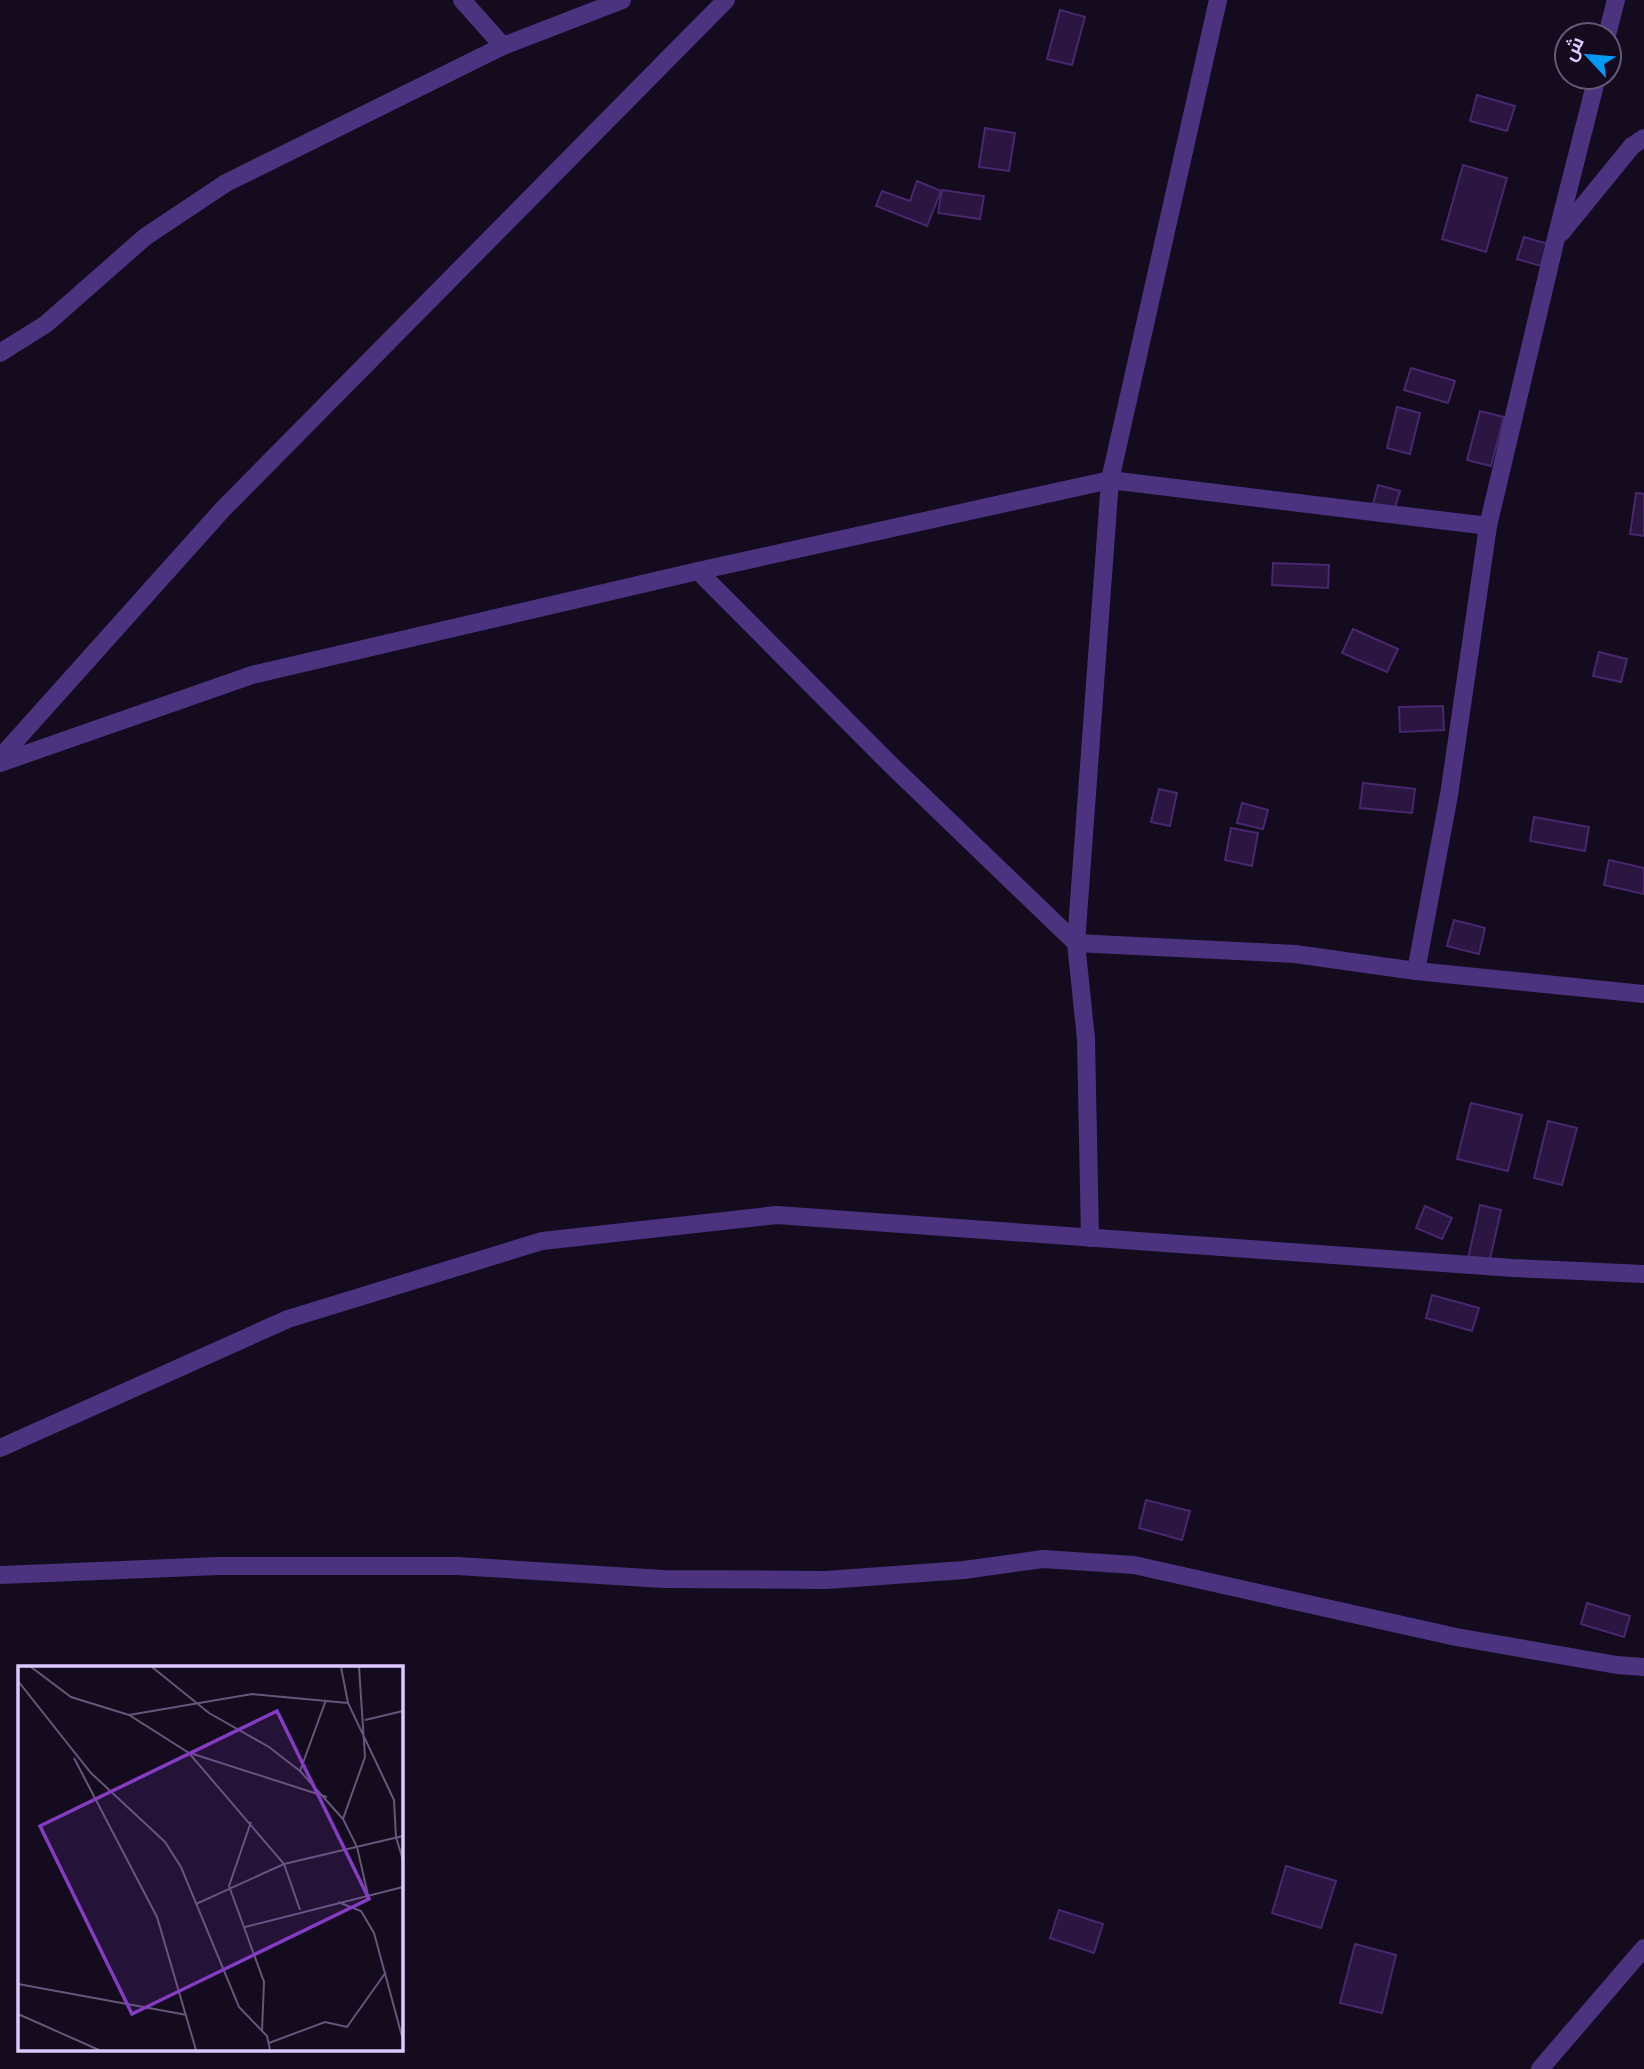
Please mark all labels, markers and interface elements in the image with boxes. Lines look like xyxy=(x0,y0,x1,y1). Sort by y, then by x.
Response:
north arrow xyxy=(1553,21,1623,91)
text: ش xyxy=(1557,33,1589,65)
inset map xyxy=(18,1666,402,2052)

